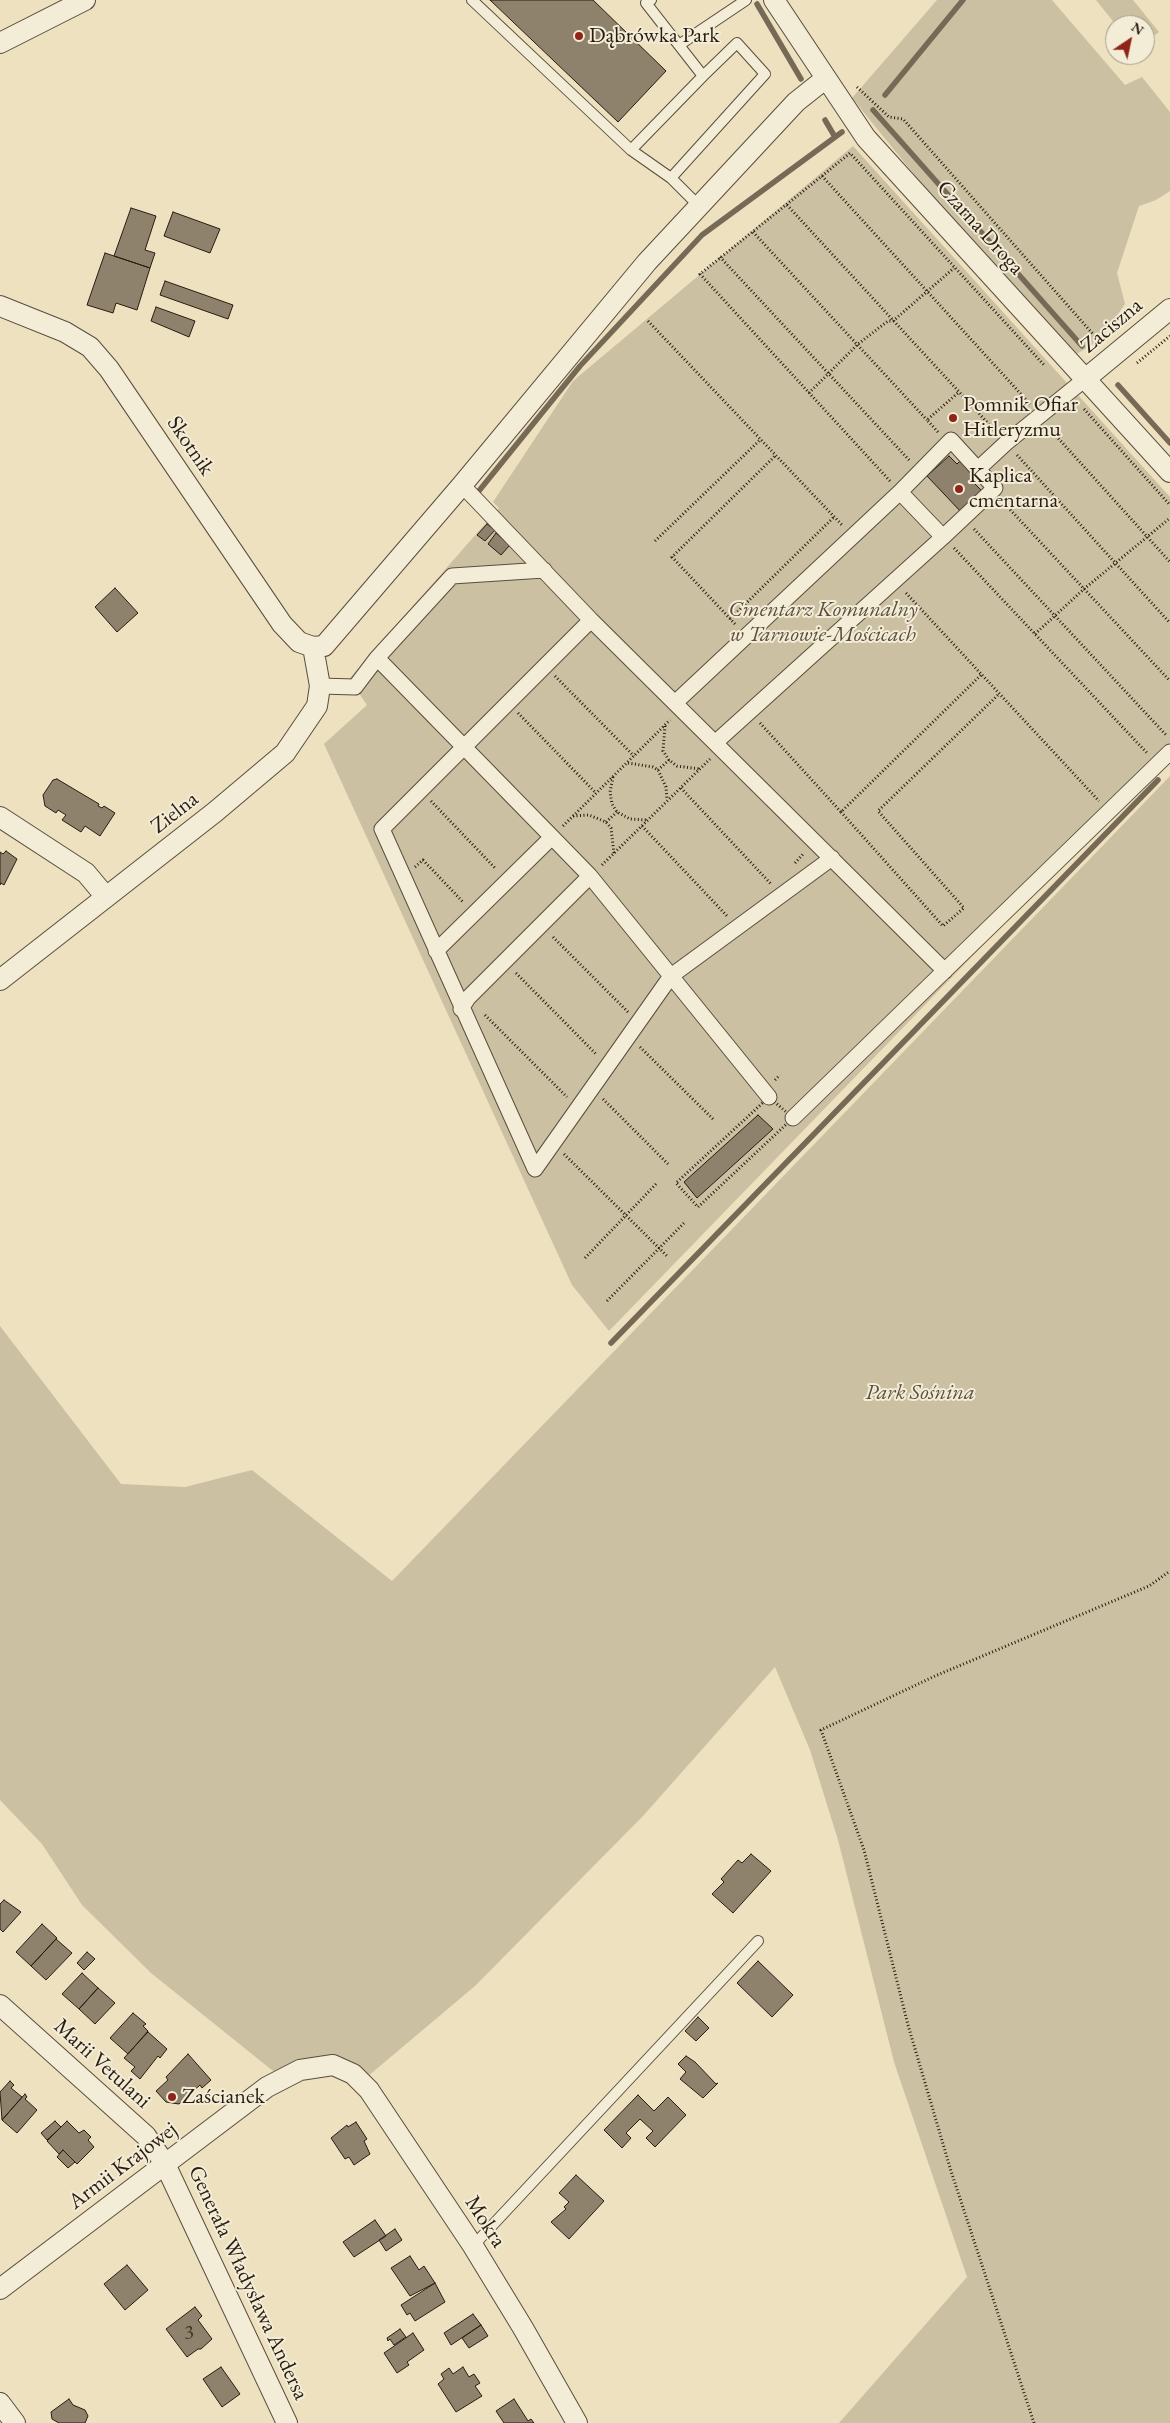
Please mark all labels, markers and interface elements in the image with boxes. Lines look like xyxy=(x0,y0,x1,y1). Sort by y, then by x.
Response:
north arrow xyxy=(1105,15,1155,65)
text: N xyxy=(1128,18,1148,39)
place label: Dąbrówka Park xyxy=(589,23,720,49)
marker: Dąbrówka Park xyxy=(573,30,585,42)
street label: Czarna Droga xyxy=(931,175,1029,281)
street label: Zaciszna xyxy=(1076,293,1148,359)
place label: Pomnik Ofiar Hitleryzmu xyxy=(963,392,1078,444)
street label: Skotnik xyxy=(161,411,219,481)
marker: Pomnik Ofiar Hitleryzmu xyxy=(947,412,959,424)
place label: Kaplica cmentarna xyxy=(969,463,1058,514)
marker: Kaplica cmentarna xyxy=(953,483,965,495)
park label: Cmentarz Komunalny w Tarnowie-Mościcach xyxy=(728,597,918,648)
street label: Zielna xyxy=(146,786,204,840)
park label: Park Sośnina xyxy=(865,1380,975,1406)
street label: Marii Vetulani xyxy=(48,2014,156,2114)
place label: Zaścianek xyxy=(182,2084,265,2110)
marker: Zaścianek xyxy=(166,2091,178,2103)
street label: Armii Krajowej xyxy=(63,2117,183,2215)
street label: Generała Władysława Andersa xyxy=(182,2162,314,2404)
street label: Mokra xyxy=(459,2191,511,2253)
house number: 3 xyxy=(184,2322,194,2346)

